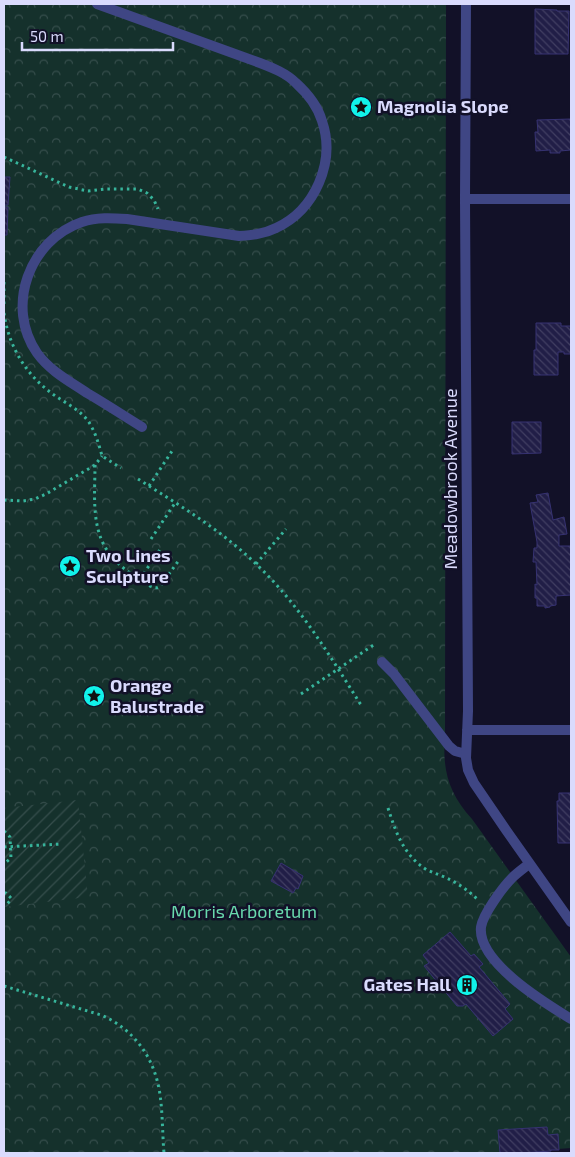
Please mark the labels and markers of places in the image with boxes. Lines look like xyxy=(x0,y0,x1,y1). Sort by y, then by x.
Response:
place icon: Magnolia Slope xyxy=(349,95,373,119)
place label: Magnolia Slope xyxy=(377,95,509,117)
place label: Two Lines Sculpture xyxy=(86,544,171,587)
place icon: Two Lines Sculpture xyxy=(58,554,82,578)
place label: Orange Balustrade xyxy=(110,674,204,717)
place icon: Orange Balustrade xyxy=(82,684,106,708)
place label: Gates Hall xyxy=(364,973,451,995)
building icon: Gates Hall xyxy=(455,973,479,997)

